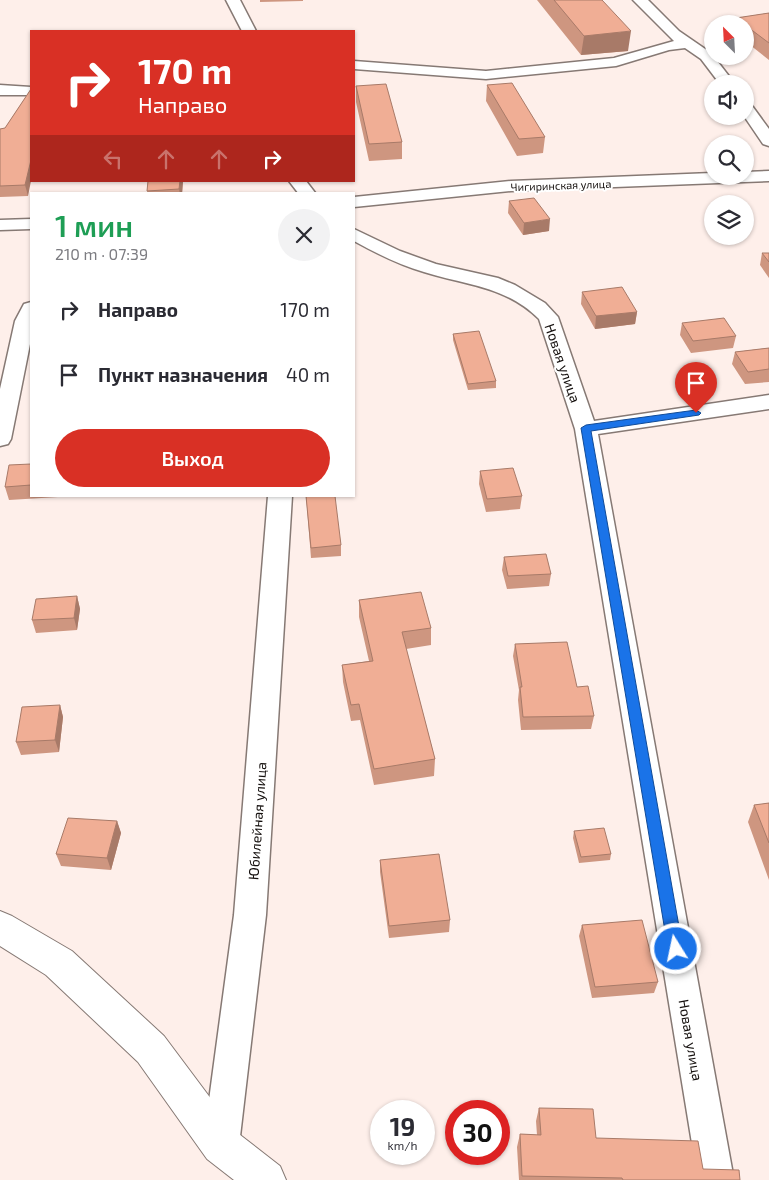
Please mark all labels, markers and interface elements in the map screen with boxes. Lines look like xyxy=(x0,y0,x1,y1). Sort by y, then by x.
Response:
north arrow xyxy=(704,15,754,65)
map controls xyxy=(704,15,754,245)
text: 170 m xyxy=(138,49,232,91)
icon: right xyxy=(55,50,120,115)
button: sound xyxy=(704,75,754,125)
text: Направо xyxy=(138,91,227,117)
button: search xyxy=(704,135,754,185)
icon: left xyxy=(99,145,127,173)
icon: ahead xyxy=(152,145,180,173)
icon: ahead xyxy=(205,145,233,173)
icon: right xyxy=(258,145,286,173)
street label: Чигиринская улица xyxy=(510,177,612,194)
button: layers xyxy=(704,195,754,245)
text: 1 мин xyxy=(55,207,133,243)
button: close xyxy=(278,209,330,261)
text: 210 m · 07:39 xyxy=(55,244,148,263)
icon: right xyxy=(55,296,83,324)
text: Направо xyxy=(98,298,178,321)
text: 170 m xyxy=(280,298,330,321)
street label: Новая улица xyxy=(542,321,584,405)
icon: arrive xyxy=(55,361,83,389)
pin xyxy=(675,362,717,413)
text: Пункт назначения xyxy=(98,363,268,386)
text: 40 m xyxy=(286,363,330,386)
icon: arrive xyxy=(682,369,710,397)
button: Выход xyxy=(55,429,330,487)
street label: Юбилейная улица xyxy=(244,761,270,881)
position arrow xyxy=(649,922,701,974)
street label: Новая улица xyxy=(675,998,707,1082)
speed limit sign: 30 xyxy=(445,1100,510,1165)
text: 19 xyxy=(390,1111,415,1141)
text: km/h xyxy=(388,1138,417,1152)

